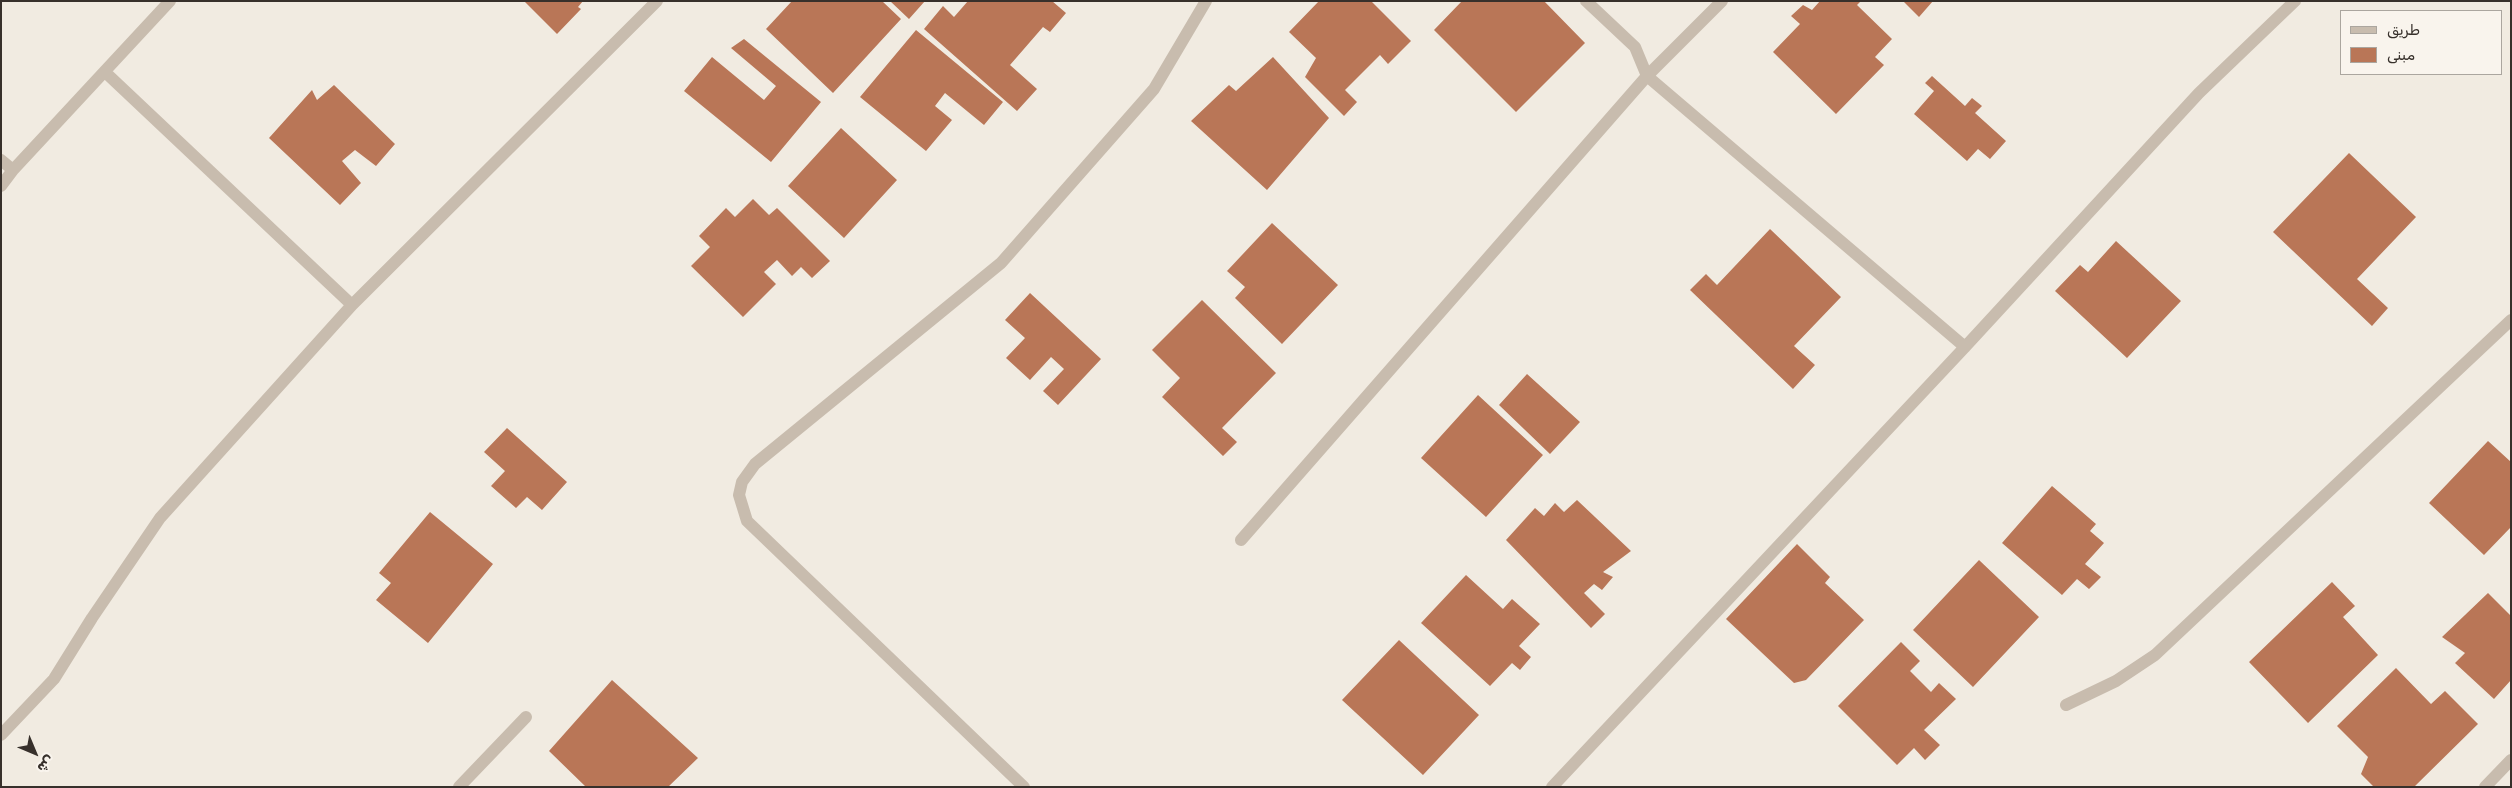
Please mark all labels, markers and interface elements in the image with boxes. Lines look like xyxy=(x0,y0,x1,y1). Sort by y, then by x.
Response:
legend xyxy=(2340,10,2502,75)
text: طريق xyxy=(2387,21,2420,39)
text: مبنى xyxy=(2387,46,2415,64)
north arrow xyxy=(10,728,60,778)
text: ش xyxy=(34,752,58,776)

